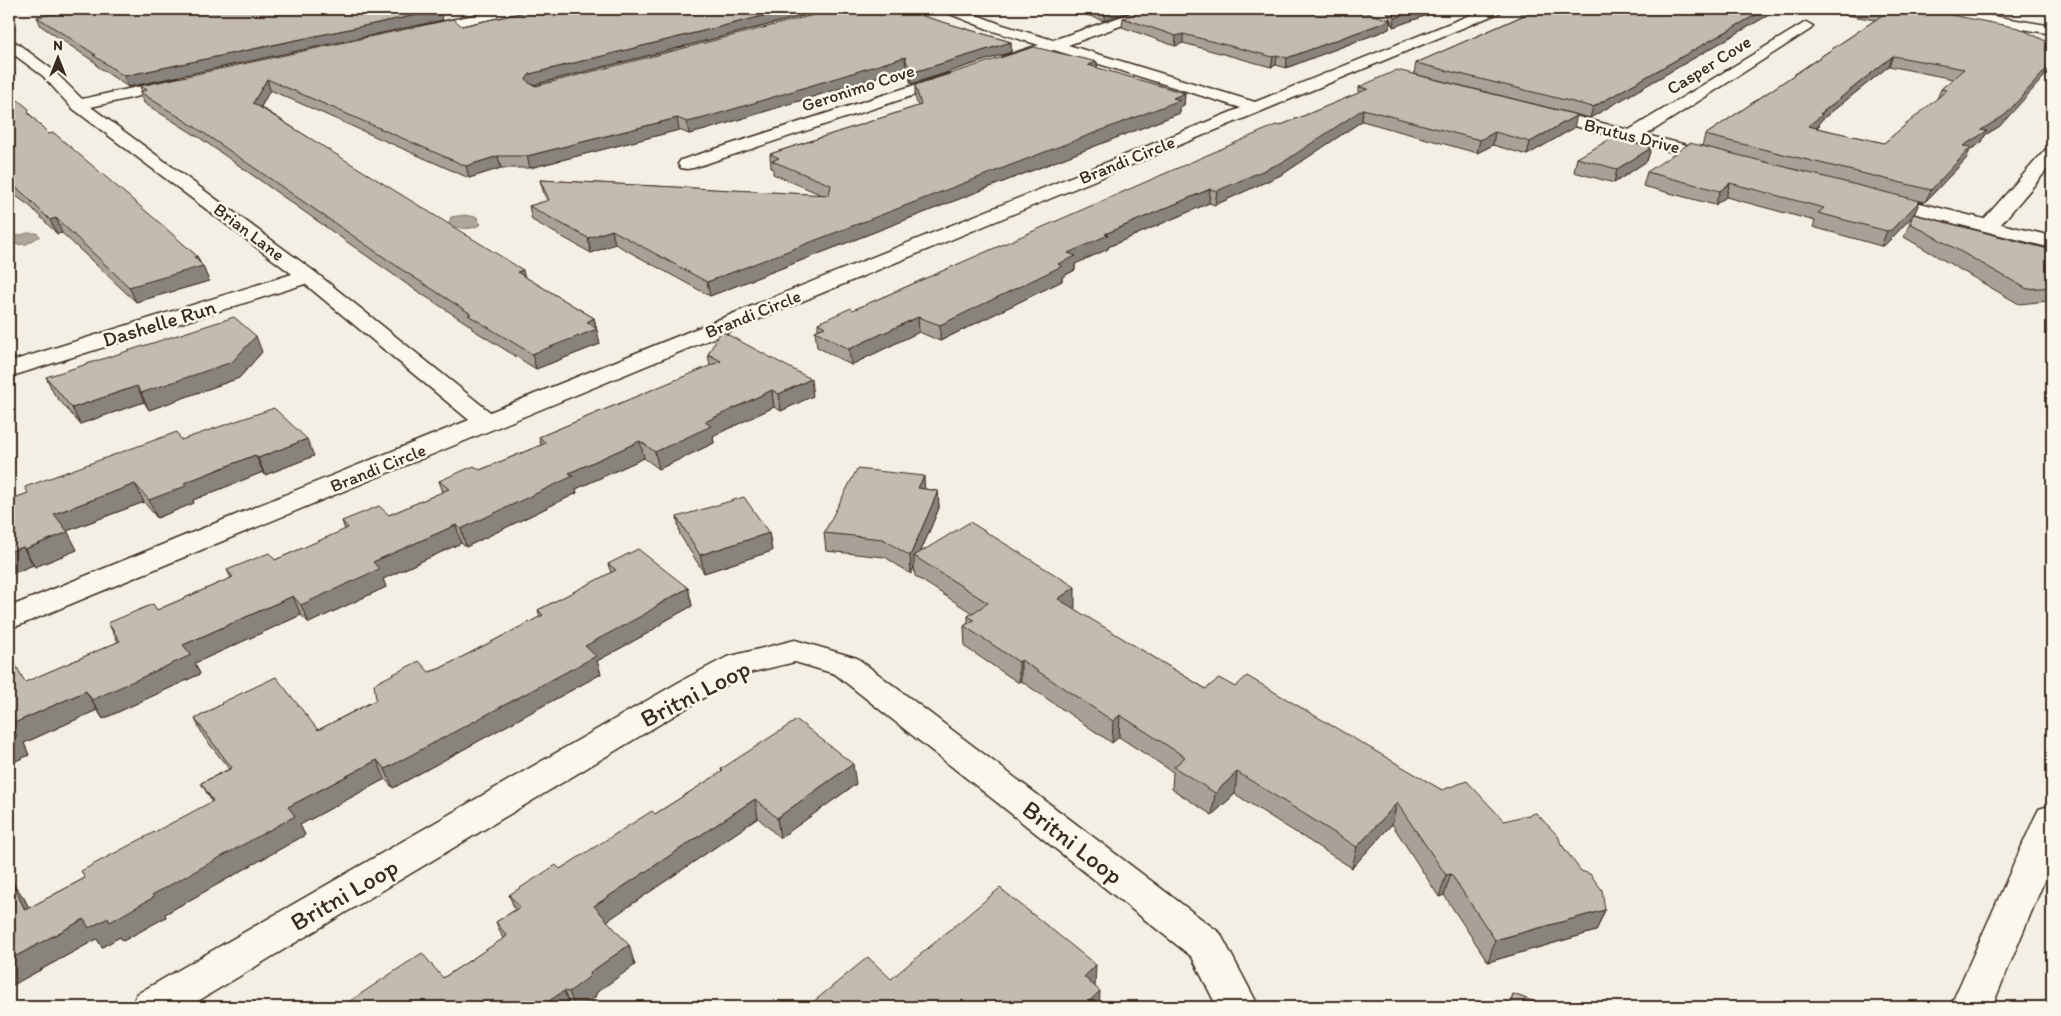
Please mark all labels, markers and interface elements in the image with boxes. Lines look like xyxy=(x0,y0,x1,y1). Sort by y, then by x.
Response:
street label: Casper Cove xyxy=(1663,30,1755,100)
north arrow xyxy=(32,32,82,82)
text: N xyxy=(53,37,63,54)
street label: Geronimo Cove xyxy=(799,59,917,117)
street label: Brutus Drive xyxy=(1582,113,1682,159)
street label: Brandi Circle xyxy=(1076,131,1178,189)
street label: Brian Lane xyxy=(209,198,289,266)
street label: Brandi Circle xyxy=(702,285,804,343)
street label: Dashelle Run xyxy=(99,294,219,352)
street label: Brandi Circle xyxy=(327,439,429,497)
street label: Britni Loop xyxy=(635,653,755,733)
street label: Britni Loop xyxy=(1017,793,1129,891)
street label: Britni Loop xyxy=(285,851,403,937)

